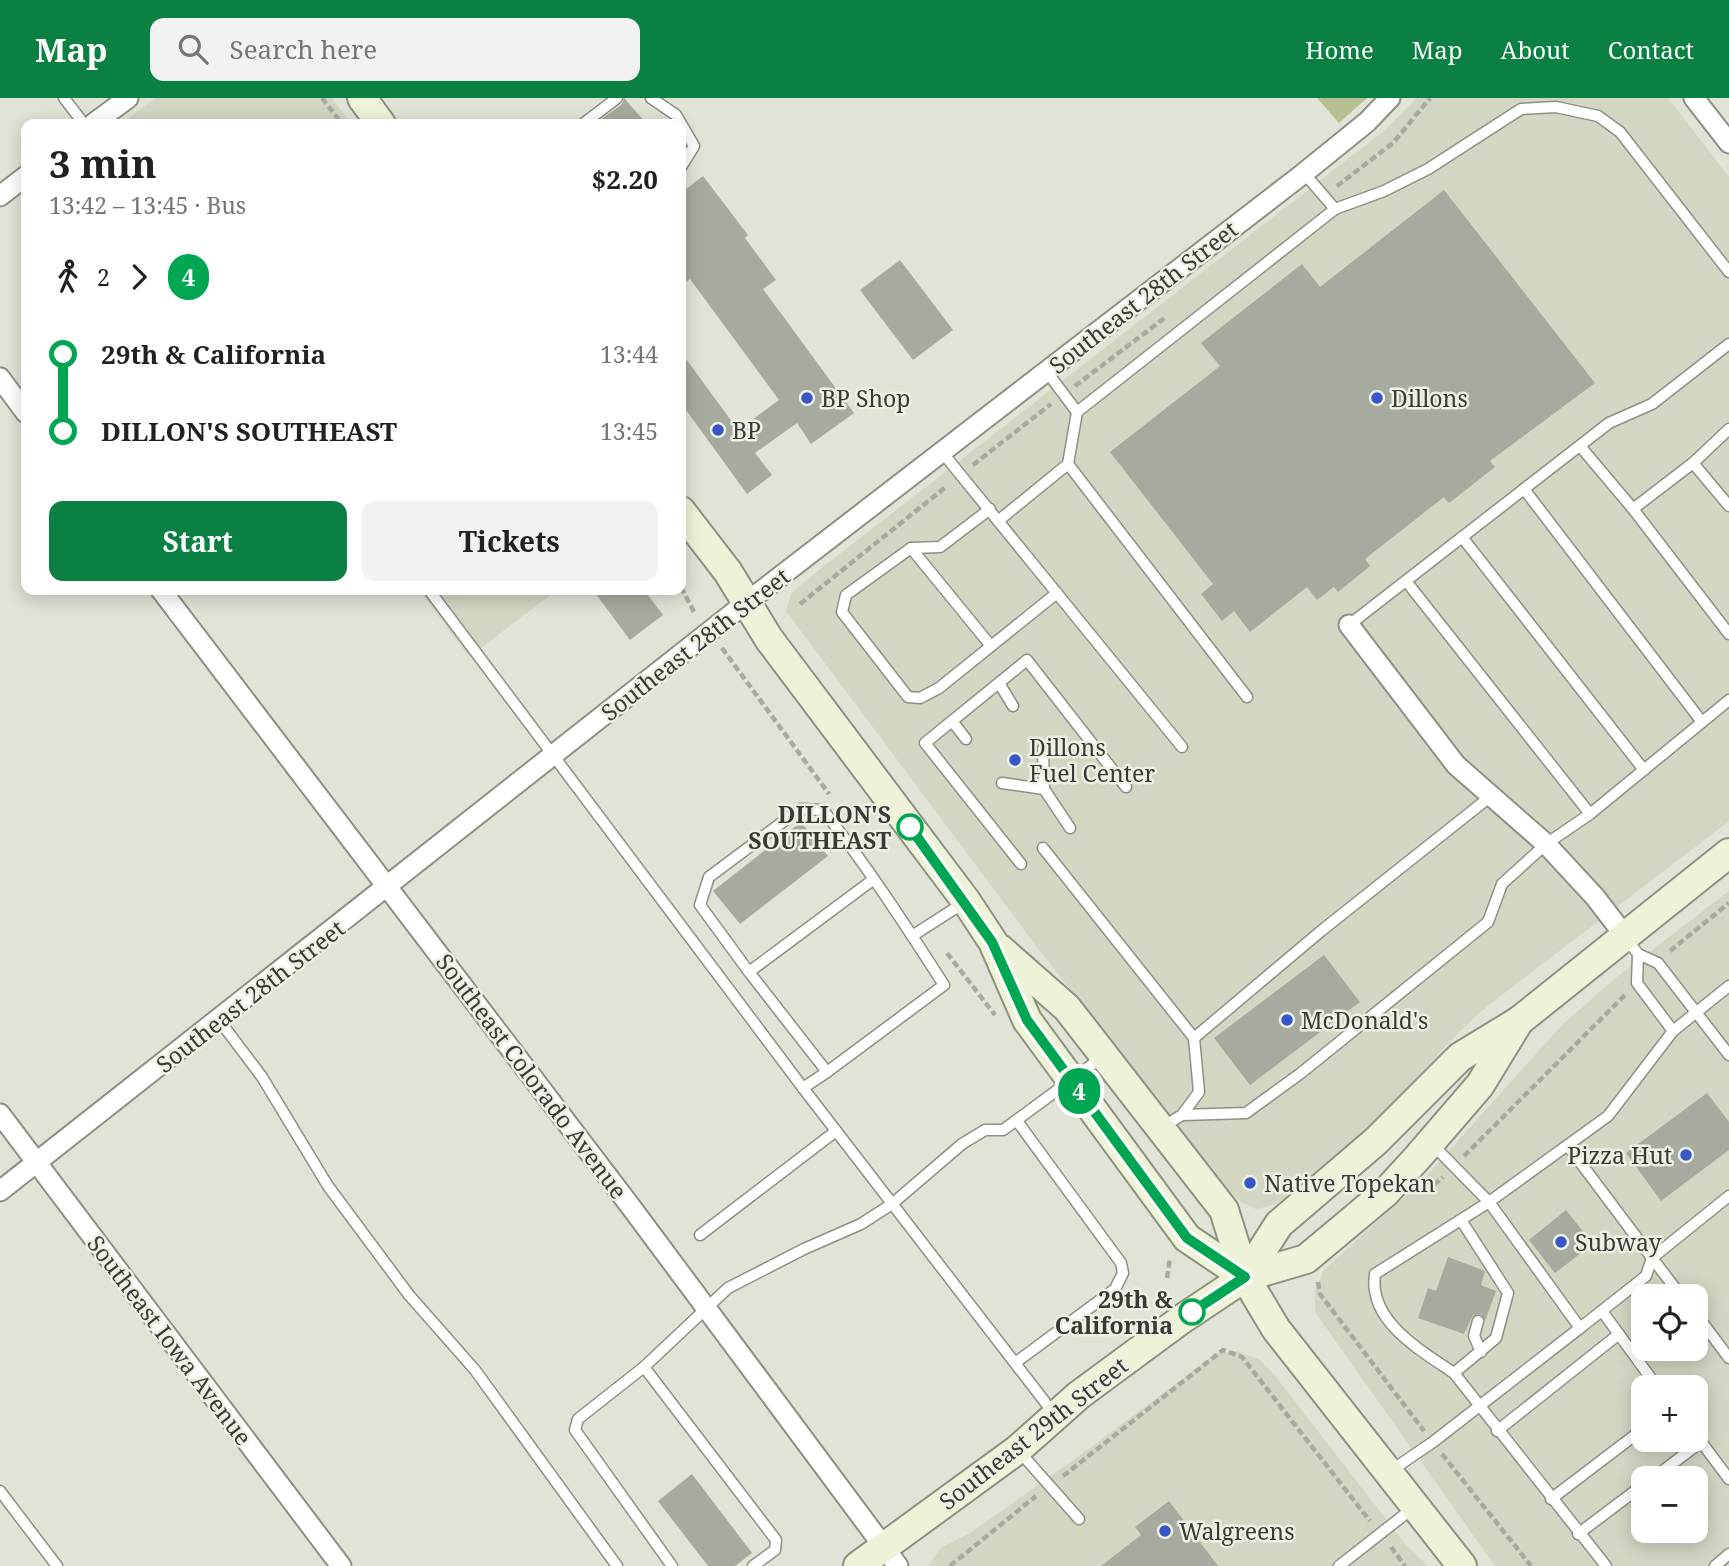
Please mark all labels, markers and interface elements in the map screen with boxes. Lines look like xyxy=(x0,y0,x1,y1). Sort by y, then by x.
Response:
search box xyxy=(150,18,640,81)
text: Map xyxy=(35,27,108,72)
icon: search xyxy=(174,30,212,68)
text: Search here xyxy=(230,31,377,67)
text: Home xyxy=(1305,33,1374,66)
text: Map xyxy=(1412,33,1463,66)
text: About xyxy=(1501,33,1570,66)
text: Contact xyxy=(1608,33,1694,66)
text: 3 min xyxy=(49,137,157,189)
text: $2.20 xyxy=(592,161,658,197)
text: 13:42 – 13:45 · Bus xyxy=(49,189,246,221)
street label: Southeast 28th Street xyxy=(1042,213,1244,381)
icon: walk xyxy=(49,258,87,296)
icon: forward xyxy=(120,258,158,296)
text: 4 xyxy=(182,260,195,293)
text: 2 xyxy=(97,261,110,293)
text: 29th & California xyxy=(101,336,326,372)
text: 13:44 xyxy=(600,338,658,370)
place label: BP Shop xyxy=(821,382,910,414)
place label: Dillons xyxy=(1391,382,1468,414)
marker: BP Shop xyxy=(799,390,815,406)
marker: Dillons xyxy=(1369,390,1385,406)
text: DILLON'S SOUTHEAST xyxy=(101,413,397,449)
place label: BP xyxy=(732,414,761,446)
text: 13:45 xyxy=(600,415,658,447)
marker: BP xyxy=(710,422,726,438)
button: Start xyxy=(49,501,347,581)
button: Tickets xyxy=(361,501,658,581)
street label: Southeast 28th Street xyxy=(594,560,796,728)
place label: Dillons Fuel Center xyxy=(1029,731,1155,789)
marker: Dillons Fuel Center xyxy=(1007,752,1023,768)
place label: DILLON'S SOUTHEAST xyxy=(748,798,891,856)
marker: DILLON'S SOUTHEAST xyxy=(897,814,923,840)
street label: Southeast 28th Street xyxy=(149,912,351,1080)
street label: Southeast Colorado Avenue xyxy=(429,947,635,1205)
place label: McDonald's xyxy=(1301,1004,1428,1036)
marker: McDonald's xyxy=(1279,1012,1295,1028)
line badge: 4 xyxy=(1056,1068,1102,1114)
text: 4 xyxy=(1072,1074,1086,1107)
place label: Pizza Hut xyxy=(1567,1139,1672,1171)
marker: Pizza Hut xyxy=(1678,1147,1694,1163)
place label: Native Topekan xyxy=(1264,1167,1436,1199)
marker: Native Topekan xyxy=(1242,1175,1258,1191)
place label: Subway xyxy=(1575,1226,1662,1258)
street label: Southeast Iowa Avenue xyxy=(80,1228,260,1452)
marker: Subway xyxy=(1553,1234,1569,1250)
place label: 29th & California xyxy=(1055,1283,1174,1341)
map controls xyxy=(1631,1284,1708,1543)
button: locate xyxy=(1631,1284,1708,1361)
marker: 29th & California xyxy=(1179,1299,1205,1325)
street label: Southeast 29th Street xyxy=(932,1349,1134,1517)
button: + xyxy=(1631,1375,1708,1452)
button: − xyxy=(1631,1466,1708,1543)
place label: Walgreens xyxy=(1179,1515,1295,1547)
marker: Walgreens xyxy=(1157,1523,1173,1539)

